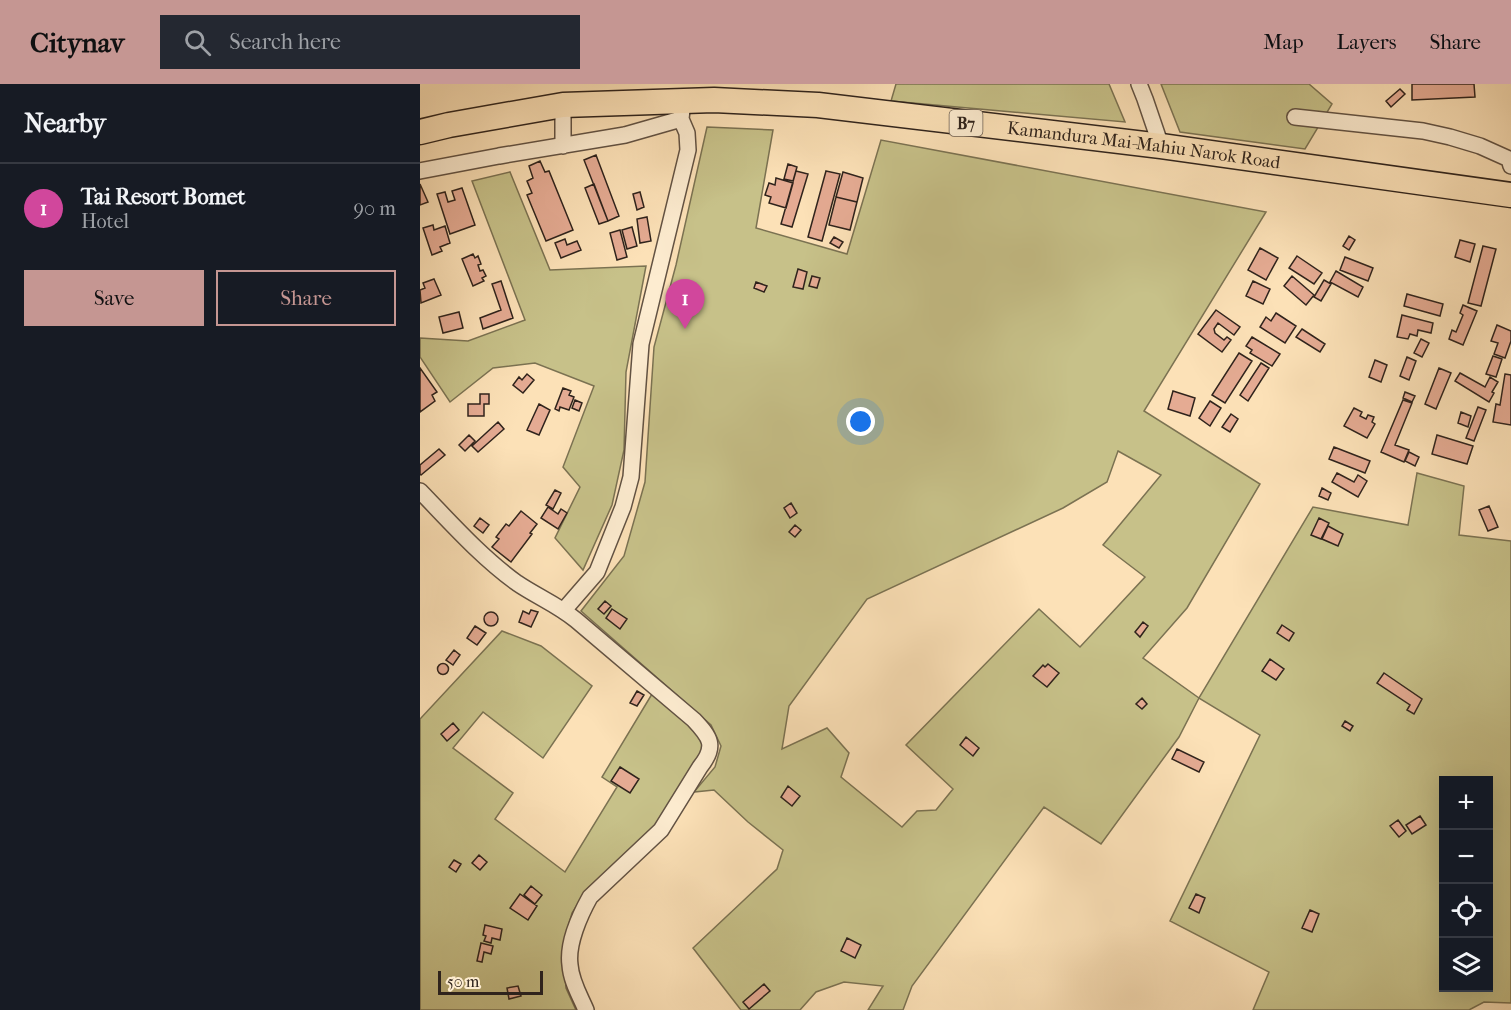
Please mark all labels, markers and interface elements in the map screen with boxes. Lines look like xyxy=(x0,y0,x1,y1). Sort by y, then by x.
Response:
search box xyxy=(160,15,580,69)
text: Citynav xyxy=(30,26,124,59)
icon: search xyxy=(181,26,214,59)
text: Search here xyxy=(229,29,341,55)
text: Map xyxy=(1263,30,1304,54)
text: Layers xyxy=(1337,30,1396,54)
text: Share xyxy=(1429,30,1481,54)
text: Nearby xyxy=(24,108,106,139)
road number: B7 xyxy=(950,110,982,136)
street label: Kamandura Mai-Mahiu Narok Road xyxy=(1006,118,1282,174)
text: Tai Resort Bomet xyxy=(81,184,245,210)
text: 1 xyxy=(40,197,47,220)
text: 90 m xyxy=(354,197,396,220)
text: Hotel xyxy=(81,210,129,233)
button: Save xyxy=(24,270,204,326)
button: Share xyxy=(216,270,396,326)
pin: 1 xyxy=(666,280,704,329)
your location xyxy=(846,407,875,436)
map controls xyxy=(1439,776,1493,992)
button: + xyxy=(1439,776,1493,830)
button: − xyxy=(1439,830,1493,884)
button: locate xyxy=(1439,884,1493,938)
button: layers xyxy=(1439,938,1493,992)
scale bar xyxy=(438,968,543,996)
text: 50 m xyxy=(447,972,479,991)

